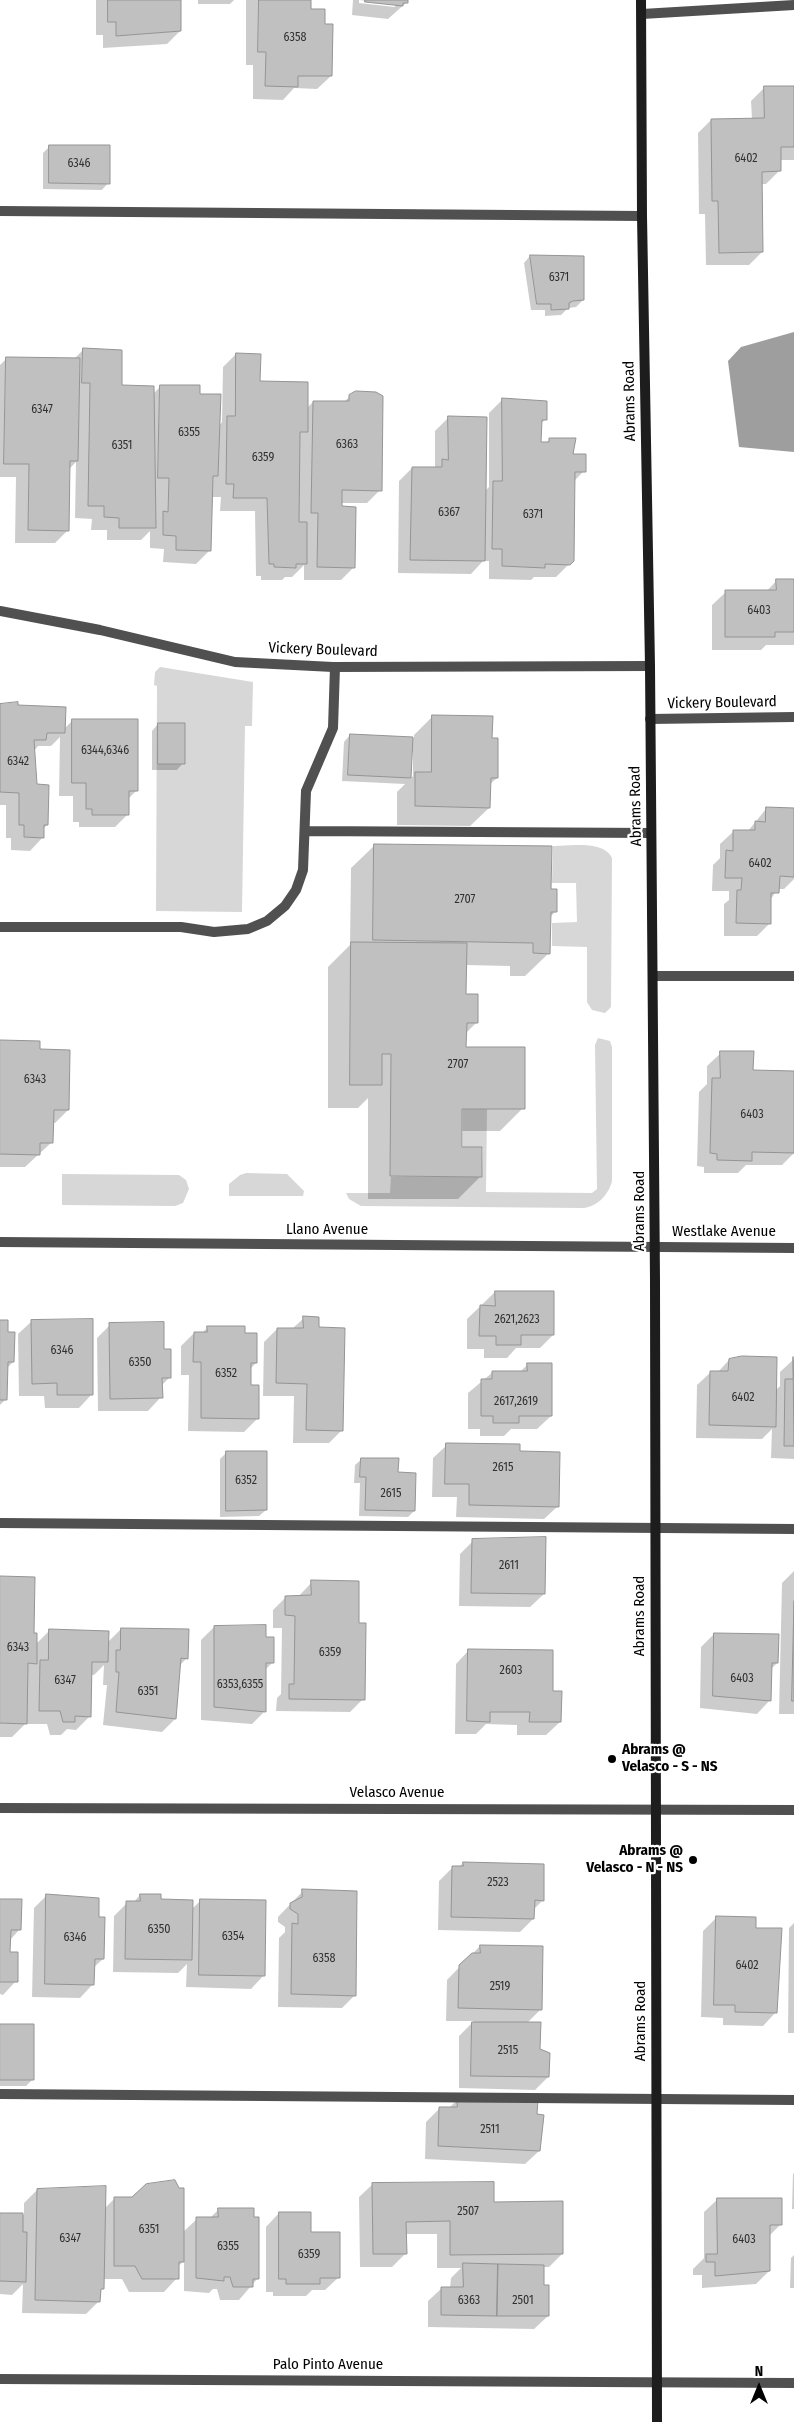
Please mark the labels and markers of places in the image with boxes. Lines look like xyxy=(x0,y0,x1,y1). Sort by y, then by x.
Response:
place label: Abrams @ Velasco - S - NS xyxy=(622,1741,718,1776)
marker: Abrams @ Velasco - S - NS xyxy=(606,1753,618,1765)
place label: Abrams @ Velasco - N - NS xyxy=(586,1842,683,1877)
marker: Abrams @ Velasco - N - NS xyxy=(687,1854,699,1866)

